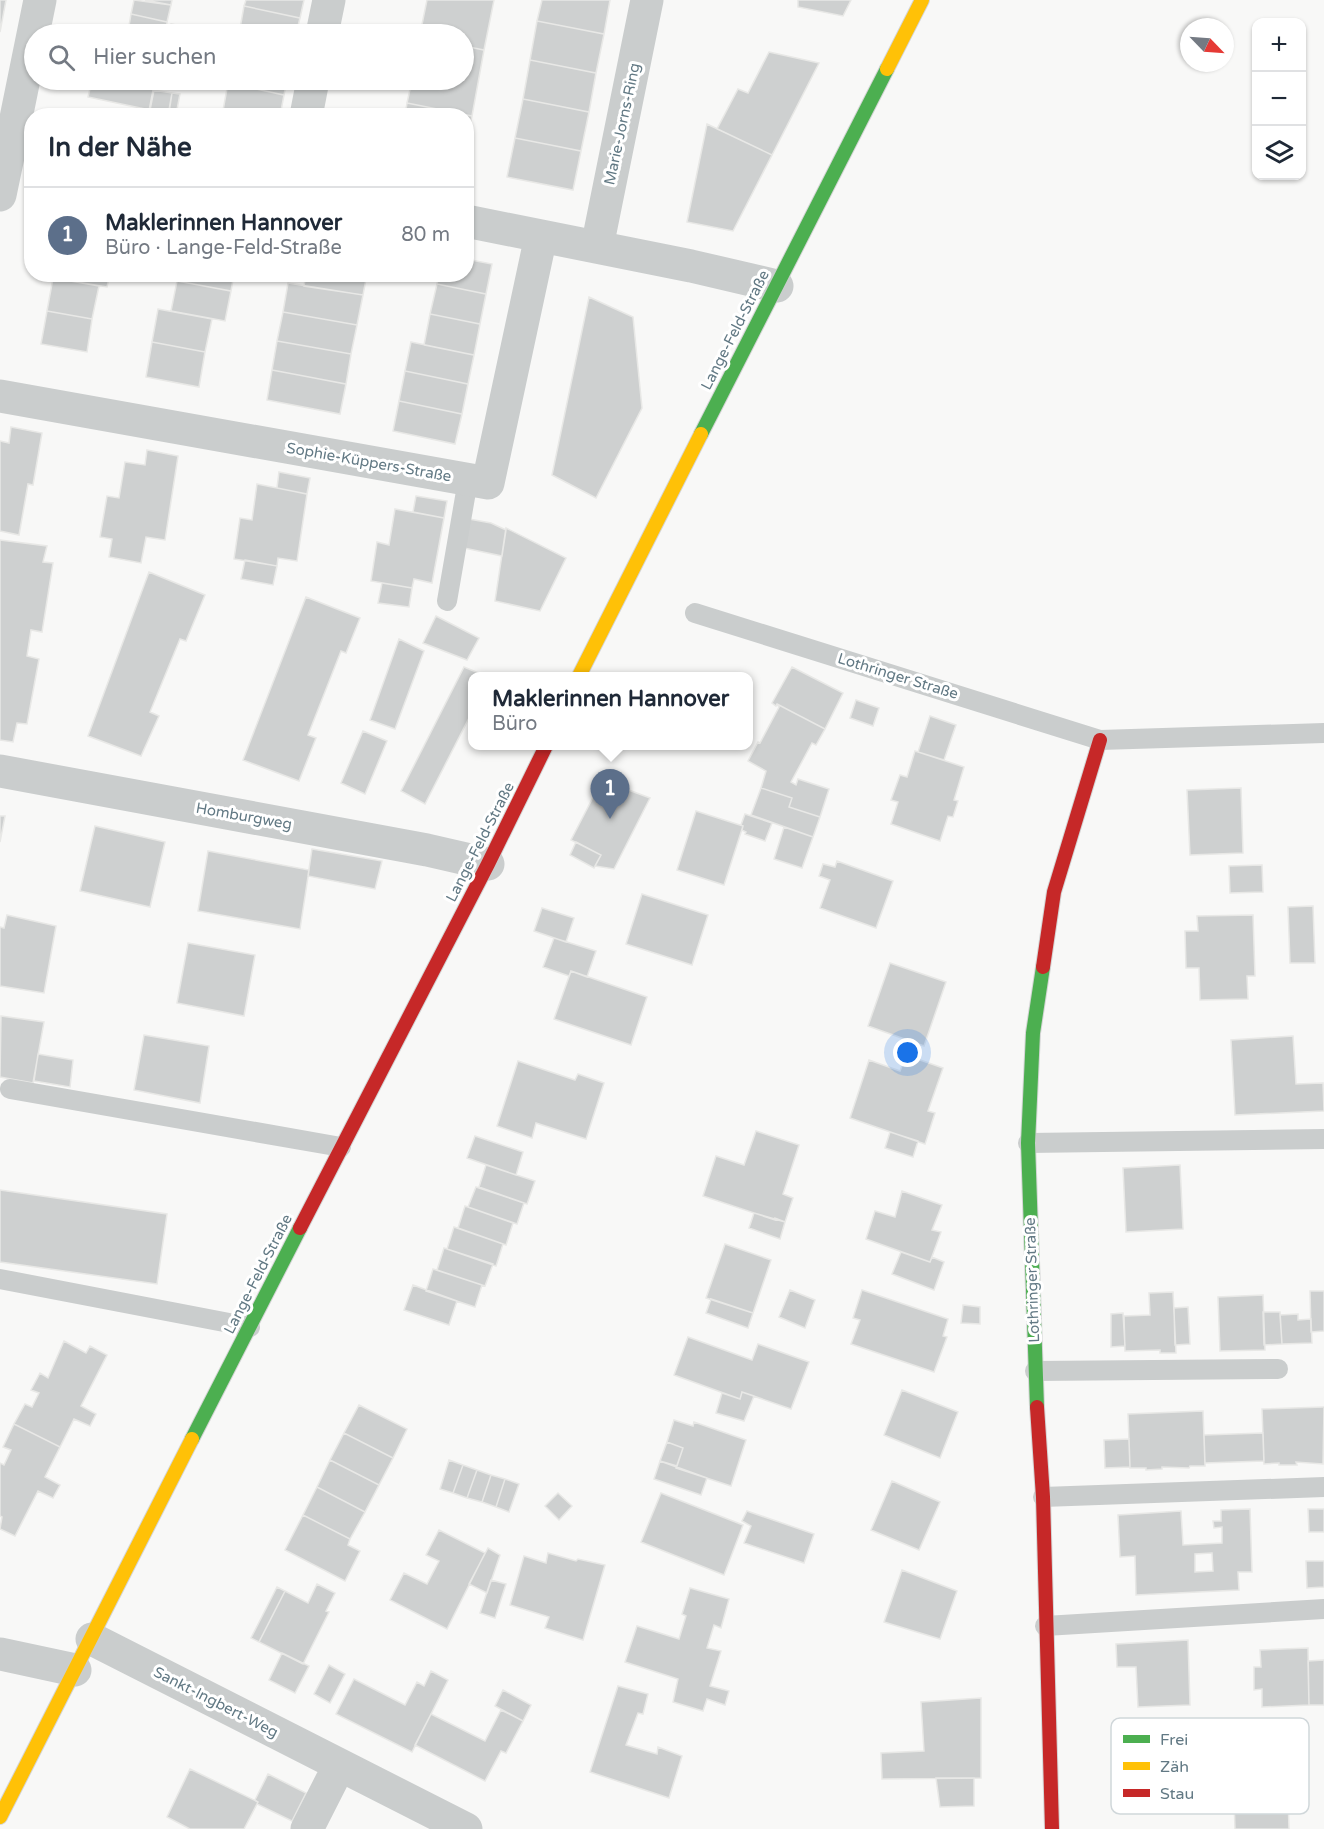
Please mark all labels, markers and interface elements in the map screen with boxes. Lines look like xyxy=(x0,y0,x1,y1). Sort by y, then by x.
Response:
north arrow xyxy=(1180,18,1234,72)
map controls xyxy=(1252,18,1306,180)
button: + xyxy=(1252,18,1306,72)
search box xyxy=(24,24,474,90)
icon: search xyxy=(45,41,78,74)
text: Hier suchen xyxy=(93,44,216,70)
street label: Marie-Jorns-Ring xyxy=(600,61,644,187)
button: − xyxy=(1252,72,1306,126)
button: layers xyxy=(1252,126,1306,180)
text: In der Nähe xyxy=(48,132,192,163)
text: Maklerinnen Hannover xyxy=(105,210,342,236)
text: 1 xyxy=(61,223,74,247)
text: 80 m xyxy=(401,223,450,247)
text: Büro · Lange-Feld-Straße xyxy=(105,236,342,260)
street label: Lange-Feld-Straße xyxy=(697,267,773,393)
street label: Sophie-Küppers-Straße xyxy=(285,439,453,485)
street label: Lothringer Straße xyxy=(835,649,961,703)
popup xyxy=(468,672,753,750)
text: Maklerinnen Hannover xyxy=(492,686,729,712)
text: Büro xyxy=(492,712,537,736)
pin: 1 xyxy=(590,770,630,819)
street label: Lange-Feld-Straße xyxy=(442,779,518,905)
street label: Homburgweg xyxy=(195,799,293,833)
your location xyxy=(893,1038,922,1067)
street label: Lange-Feld-Straße xyxy=(220,1211,296,1337)
street label: Lothringer Straße xyxy=(1021,1217,1043,1343)
street label: Sankt-Ingbert-Weg xyxy=(151,1663,281,1741)
legend xyxy=(1111,1718,1309,1814)
text: Frei xyxy=(1160,1730,1188,1750)
text: Zäh xyxy=(1160,1757,1189,1777)
text: Stau xyxy=(1160,1784,1194,1804)

